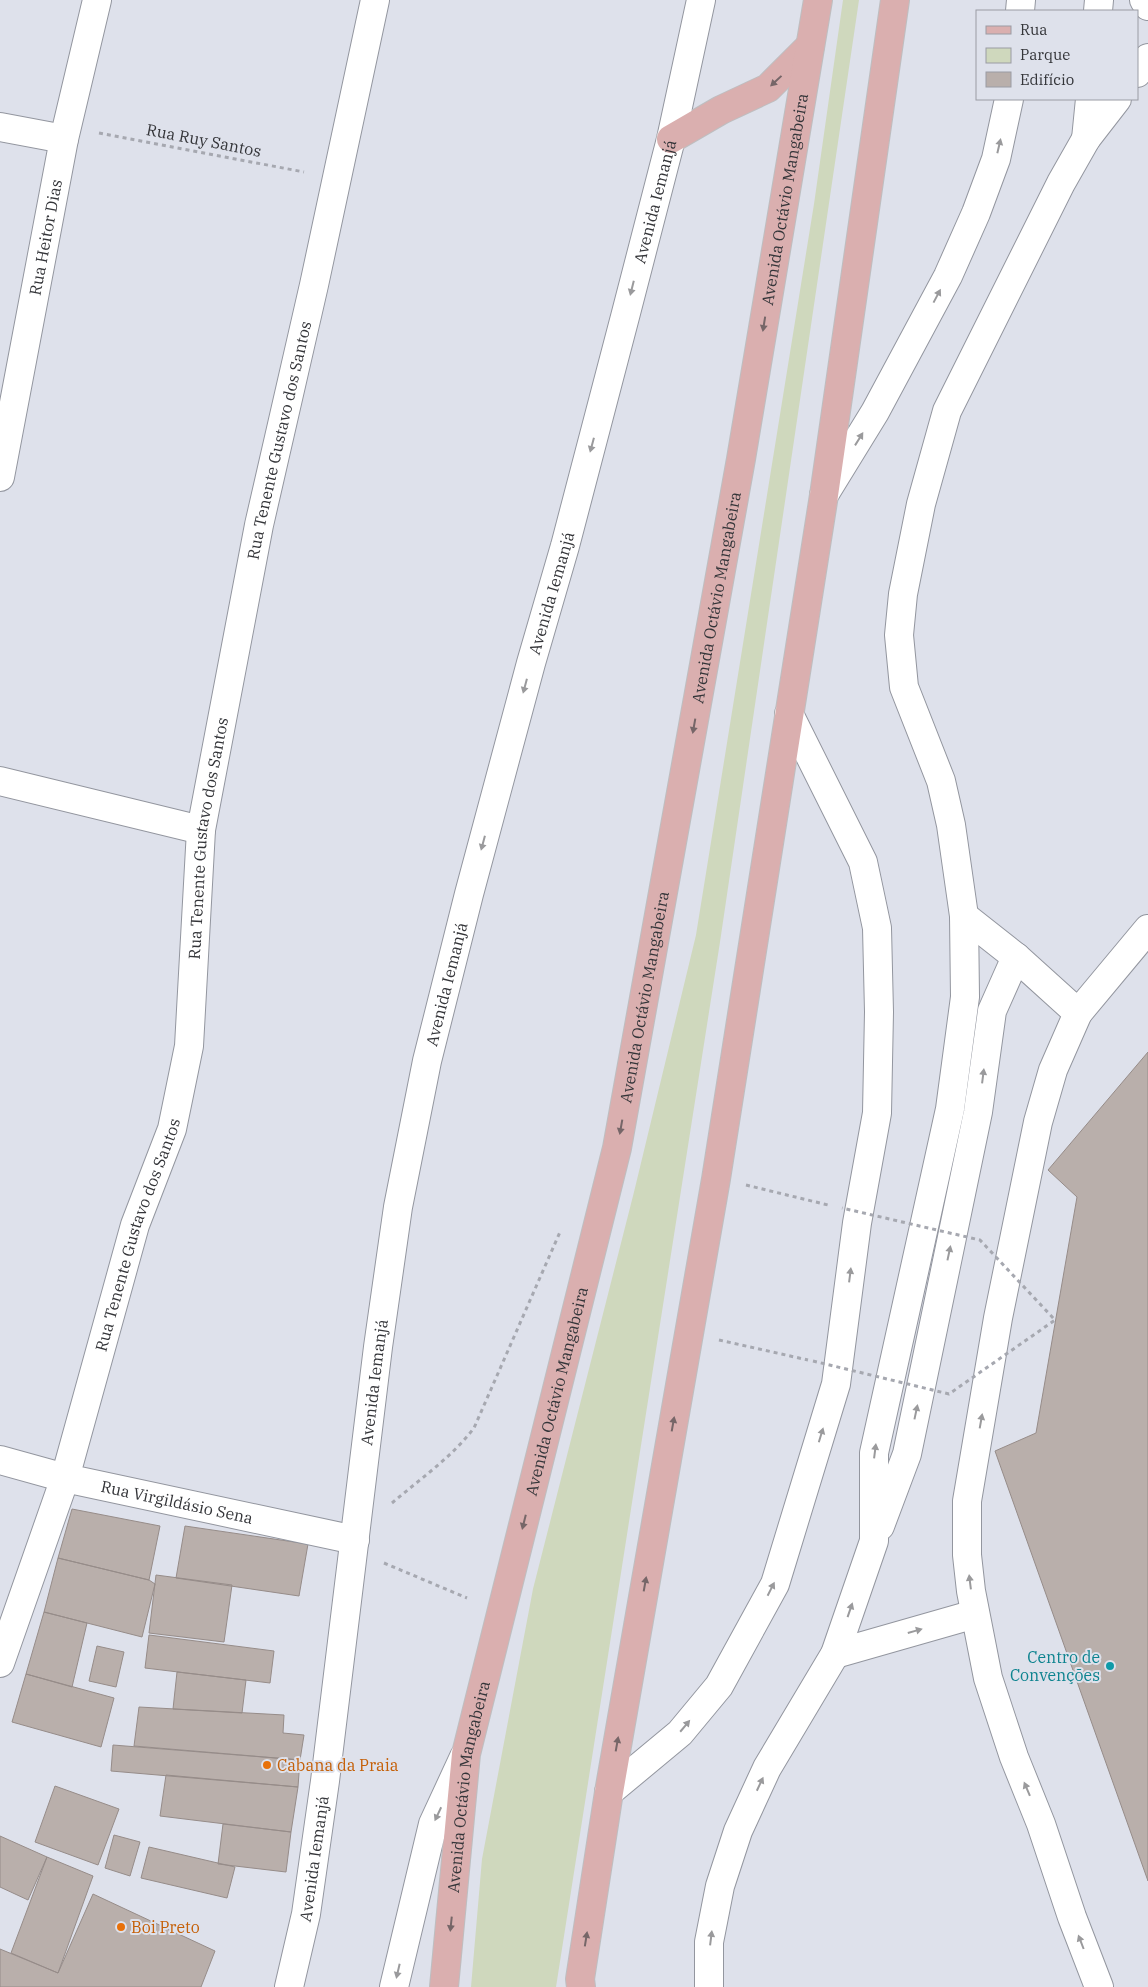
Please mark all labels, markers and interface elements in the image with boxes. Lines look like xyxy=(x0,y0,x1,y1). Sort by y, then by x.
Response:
legend xyxy=(976,10,1138,100)
text: Rua xyxy=(1020,20,1047,39)
text: Parque xyxy=(1020,45,1070,64)
text: Edifício xyxy=(1020,70,1074,89)
one-way arrow xyxy=(771,75,783,87)
street label: Avenida Octávio Mangabeira xyxy=(757,92,812,307)
street label: Rua Ruy Santos xyxy=(145,119,263,161)
street label: Avenida Iemanjá xyxy=(629,137,680,266)
one-way arrow xyxy=(995,138,1003,154)
street label: Rua Heitor Dias xyxy=(25,178,66,297)
one-way arrow xyxy=(628,281,636,296)
one-way arrow xyxy=(933,289,941,303)
one-way arrow xyxy=(759,317,767,333)
street label: Rua Tenente Gustavo dos Santos xyxy=(243,319,315,561)
one-way arrow xyxy=(854,432,863,445)
one-way arrow xyxy=(587,438,595,453)
street label: Avenida Octávio Mangabeira xyxy=(687,490,745,705)
street label: Avenida Iemanjá xyxy=(524,529,578,657)
one-way arrow xyxy=(521,679,529,694)
street label: Rua Tenente Gustavo dos Santos xyxy=(184,716,232,960)
one-way arrow xyxy=(690,718,698,734)
one-way arrow xyxy=(479,836,487,851)
street label: Avenida Octávio Mangabeira xyxy=(615,889,673,1104)
street label: Avenida Iemanjá xyxy=(421,920,472,1048)
one-way arrow xyxy=(979,1068,987,1084)
street label: Rua Tenente Gustavo dos Santos xyxy=(91,1117,184,1354)
one-way arrow xyxy=(617,1119,625,1135)
one-way arrow xyxy=(945,1245,953,1261)
one-way arrow xyxy=(846,1267,854,1283)
street label: Avenida Octávio Mangabeira xyxy=(521,1284,592,1498)
street label: Avenida Iemanjá xyxy=(356,1318,392,1447)
one-way arrow xyxy=(912,1405,920,1420)
one-way arrow xyxy=(977,1412,985,1428)
one-way arrow xyxy=(670,1415,678,1431)
one-way arrow xyxy=(817,1427,825,1442)
one-way arrow xyxy=(871,1443,879,1459)
street label: Rua Virgildásio Sena xyxy=(99,1476,255,1528)
one-way arrow xyxy=(520,1515,528,1530)
one-way arrow xyxy=(966,1574,974,1590)
one-way arrow xyxy=(642,1575,650,1591)
one-way arrow xyxy=(767,1582,775,1597)
one-way arrow xyxy=(847,1602,854,1617)
one-way arrow xyxy=(908,1626,923,1634)
place label: Centro de Convenções xyxy=(1010,1647,1100,1685)
marker: Centro de Convenções xyxy=(1104,1660,1116,1672)
street label: Avenida Octávio Mangabeira xyxy=(443,1678,494,1894)
one-way arrow xyxy=(680,1720,691,1733)
one-way arrow xyxy=(614,1735,622,1751)
place label: Cabana da Praia xyxy=(277,1755,399,1775)
marker: Cabana da Praia xyxy=(261,1759,273,1771)
one-way arrow xyxy=(756,1777,764,1791)
one-way arrow xyxy=(1022,1782,1030,1796)
street label: Avenida Iemanjá xyxy=(295,1794,333,1924)
one-way arrow xyxy=(434,1807,442,1821)
place label: Boi Preto xyxy=(131,1917,200,1937)
one-way arrow xyxy=(446,1917,454,1933)
marker: Boi Preto xyxy=(115,1921,127,1933)
one-way arrow xyxy=(583,1930,591,1946)
one-way arrow xyxy=(707,1930,715,1946)
one-way arrow xyxy=(1077,1934,1084,1949)
one-way arrow xyxy=(394,1964,402,1979)

